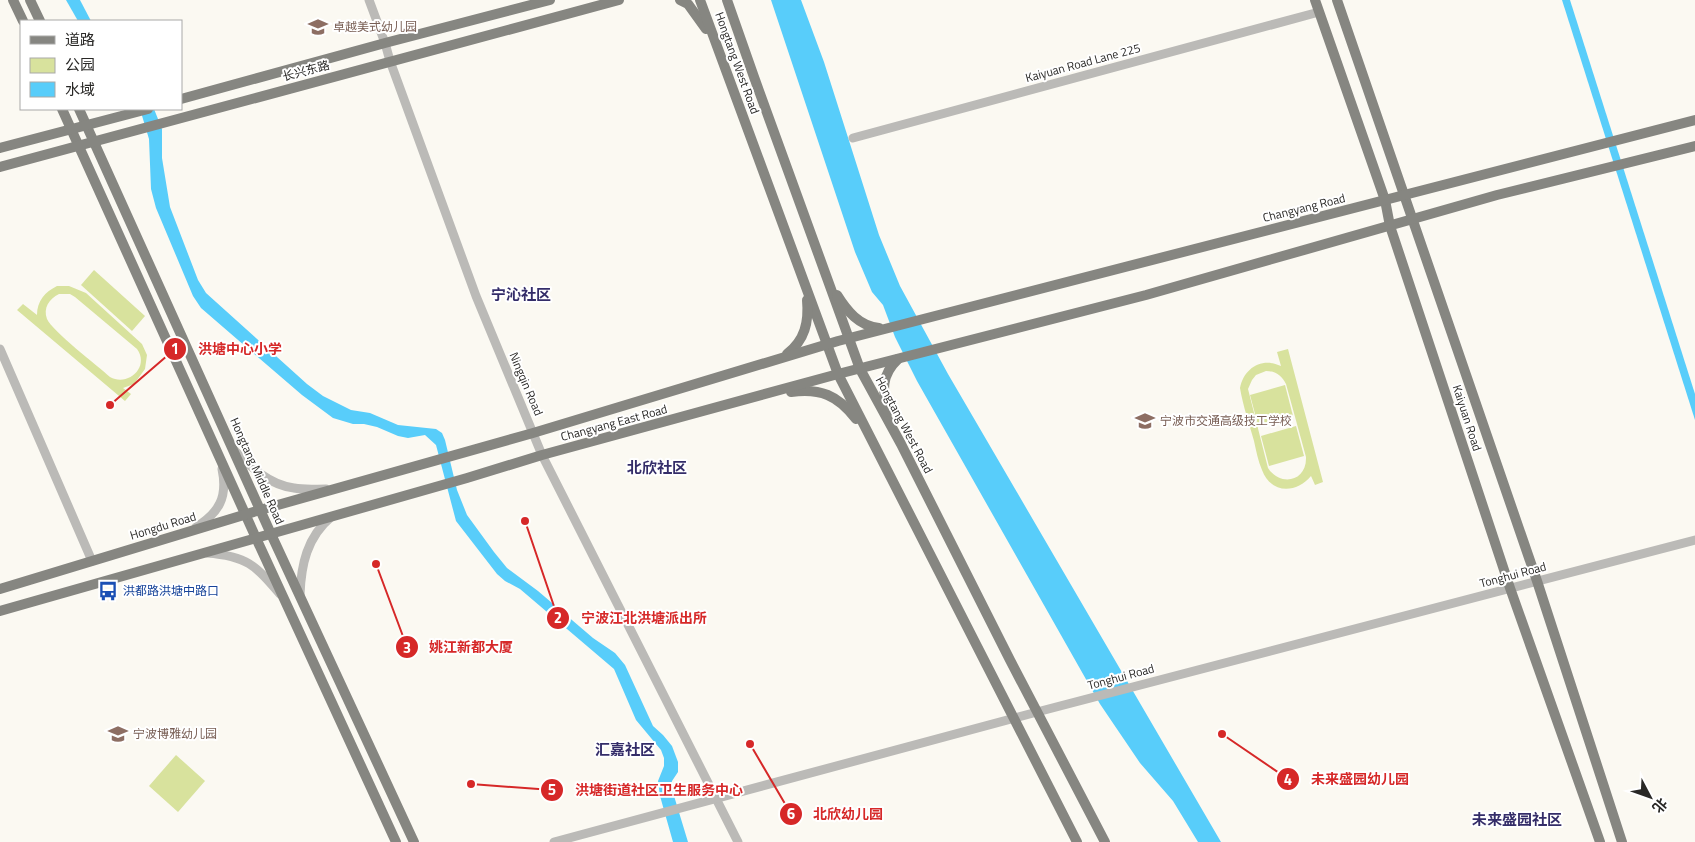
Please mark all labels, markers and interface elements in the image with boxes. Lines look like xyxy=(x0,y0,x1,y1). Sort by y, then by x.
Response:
street label: Hongtang West Road xyxy=(710,9,765,117)
school or university icon: 卓越美式幼儿园 xyxy=(307,16,329,38)
place label: 卓越美式幼儿园 xyxy=(333,17,417,36)
legend xyxy=(20,20,182,110)
text: 道路 xyxy=(65,28,95,51)
street label: Kaiyuan Road Lane 225 xyxy=(1023,38,1143,87)
text: 公园 xyxy=(65,53,95,76)
street label: 长兴东路 xyxy=(280,55,332,86)
text: 水域 xyxy=(65,78,95,101)
street label: Changyang Road xyxy=(1261,188,1347,227)
district label: 宁沁社区 xyxy=(491,283,551,306)
callout: 洪塘中心小学 xyxy=(163,334,292,363)
text: 1 xyxy=(171,337,179,360)
text: 洪塘中心小学 xyxy=(198,338,282,359)
street label: Ningqin Road xyxy=(505,349,548,419)
street label: Hongtang West Road xyxy=(871,373,938,477)
street label: Kaiyuan Road xyxy=(1448,382,1487,453)
street label: Changyang East Road xyxy=(558,399,669,446)
school or university icon: 宁波市交通高级技工学校 xyxy=(1134,410,1156,432)
place label: 宁波市交通高级技工学校 xyxy=(1160,411,1292,430)
street label: Hongtang Middle Road xyxy=(225,414,290,527)
district label: 北欣社区 xyxy=(627,456,687,479)
street label: Hongdu Road xyxy=(127,506,198,545)
street label: Tonghui Road xyxy=(1477,557,1548,593)
bus stop icon: 洪都路洪塘中路口 xyxy=(97,580,119,602)
place label: 洪都路洪塘中路口 xyxy=(123,581,219,600)
callout: 宁波江北洪塘派出所 xyxy=(546,603,717,632)
text: 2 xyxy=(554,606,562,629)
text: 宁波江北洪塘派出所 xyxy=(581,607,707,628)
callout: 姚江新都大厦 xyxy=(394,633,523,662)
text: 3 xyxy=(403,636,411,659)
text: 姚江新都大厦 xyxy=(429,636,513,657)
street label: Tonghui Road xyxy=(1085,659,1156,695)
school or university icon: 宁波博雅幼儿园 xyxy=(107,723,129,745)
place label: 宁波博雅幼儿园 xyxy=(133,724,217,743)
district label: 汇嘉社区 xyxy=(595,738,655,761)
callout: 未来盛园幼儿园 xyxy=(1276,765,1419,794)
text: 4 xyxy=(1284,768,1292,791)
text: 未来盛园幼儿园 xyxy=(1311,768,1409,789)
north arrow xyxy=(1625,772,1675,822)
callout: 洪塘街道社区卫生服务中心 xyxy=(540,776,753,805)
text: 5 xyxy=(548,778,556,801)
text: 洪塘街道社区卫生服务中心 xyxy=(575,779,743,800)
text: 北 xyxy=(1648,794,1673,818)
callout: 北欣幼儿园 xyxy=(778,799,893,828)
text: 6 xyxy=(787,802,795,825)
text: 北欣幼儿园 xyxy=(813,803,883,824)
district label: 未来盛园社区 xyxy=(1472,808,1562,831)

